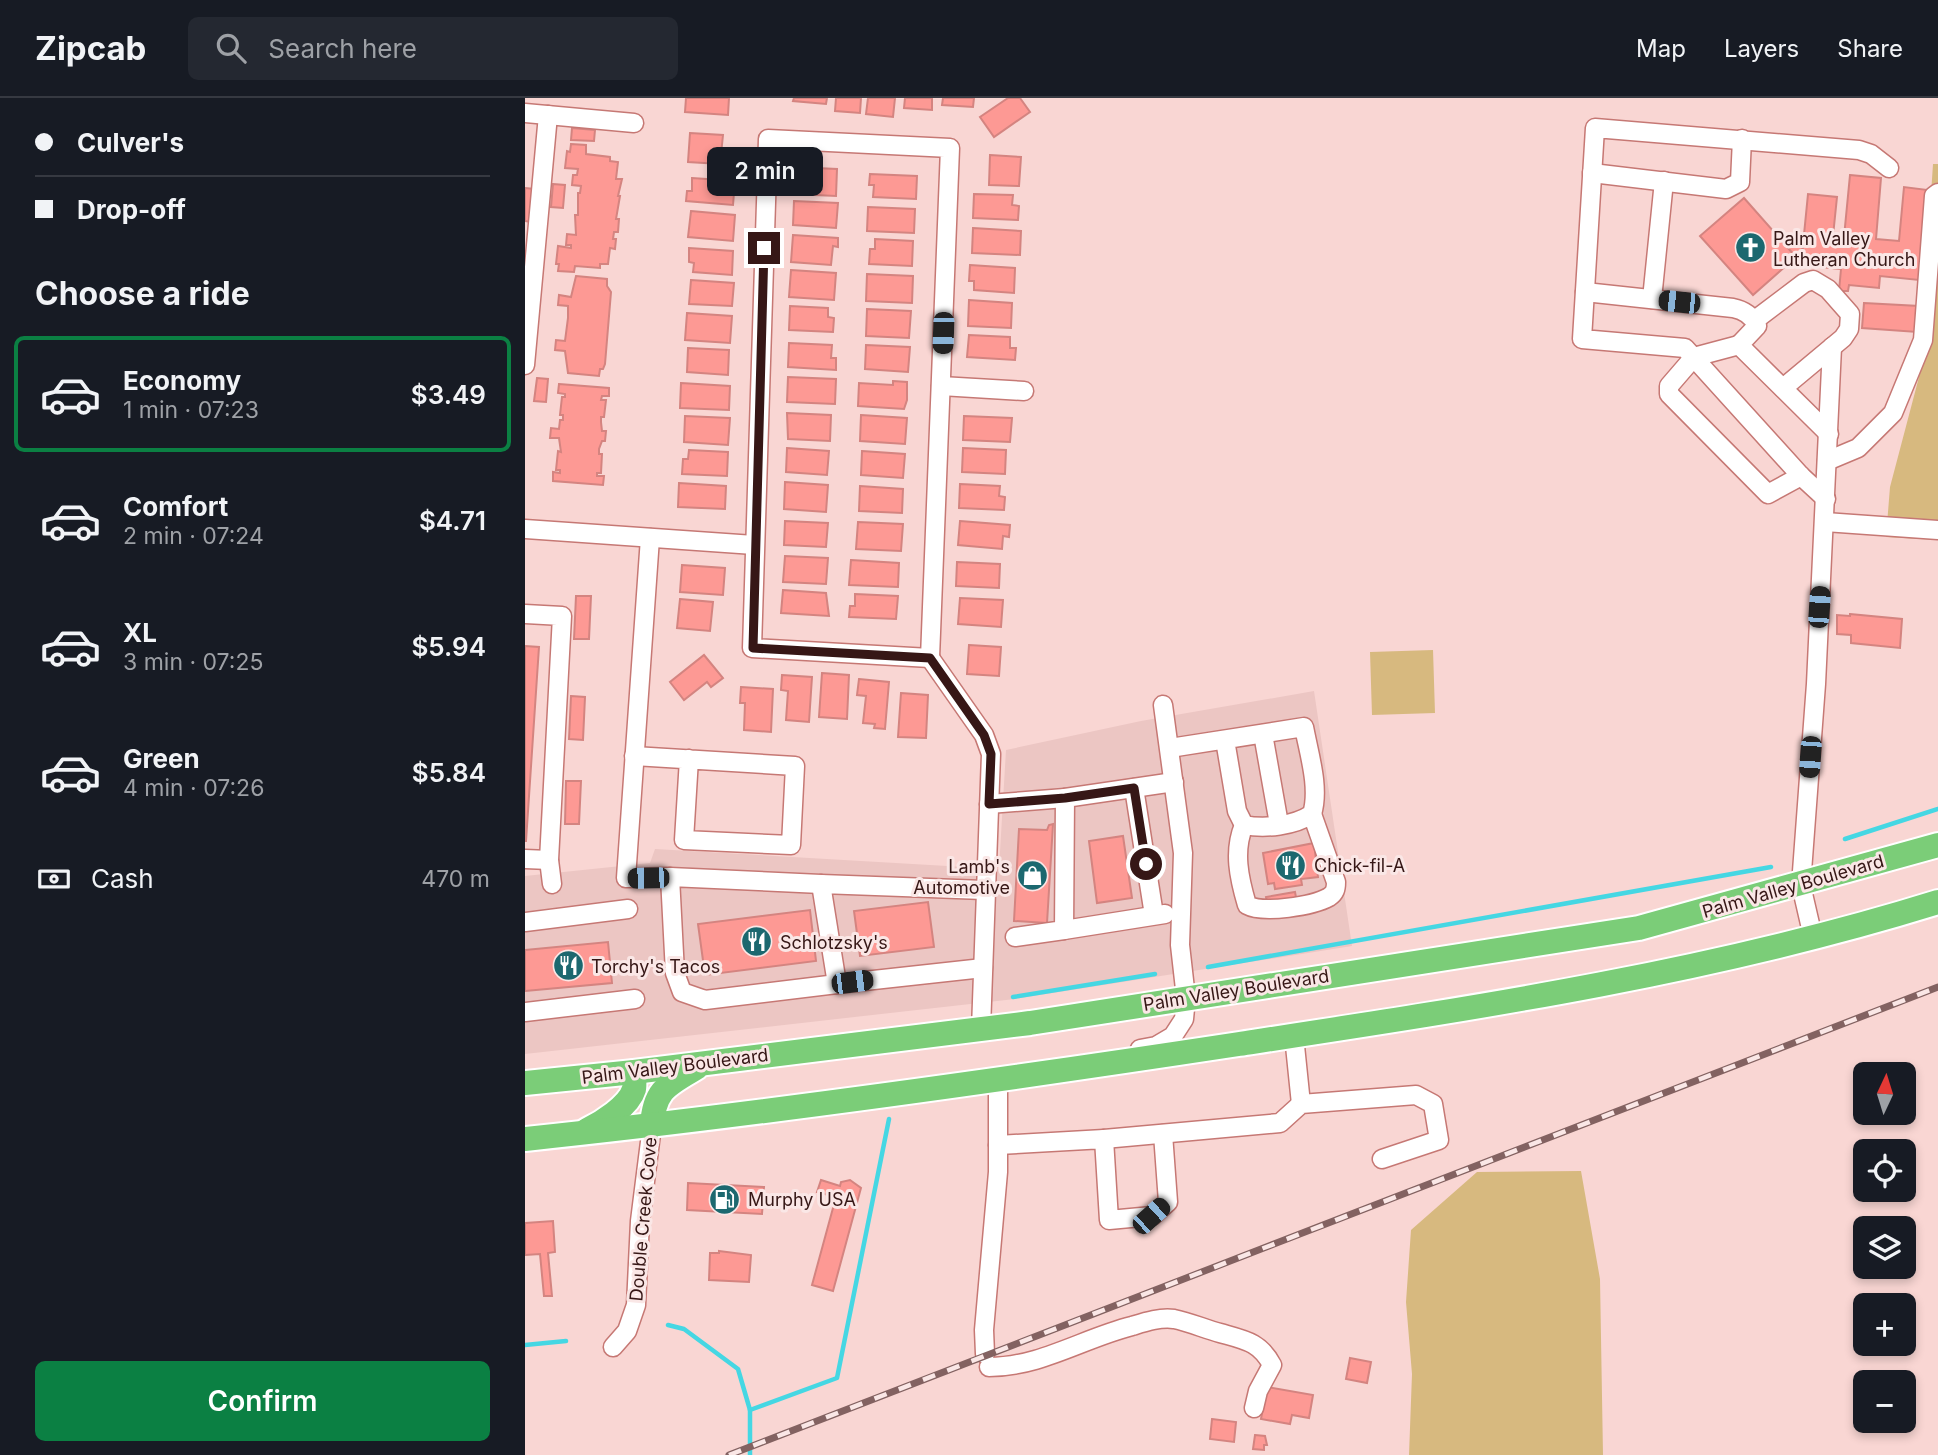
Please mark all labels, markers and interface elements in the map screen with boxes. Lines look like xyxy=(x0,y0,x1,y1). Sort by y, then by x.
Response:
search box xyxy=(188,17,678,80)
text: Zipcab xyxy=(35,28,146,68)
icon: search xyxy=(212,29,250,67)
text: Search here xyxy=(268,33,417,64)
text: Map xyxy=(1636,34,1686,63)
text: Layers xyxy=(1724,34,1799,63)
text: Share xyxy=(1837,34,1903,63)
text: Culver's xyxy=(77,127,184,158)
callout: 2 min xyxy=(706,146,822,195)
text: 2 min xyxy=(735,157,795,185)
text: Drop-off xyxy=(77,194,186,225)
place label: Palm Valley Lutheran Church xyxy=(1773,228,1915,270)
church icon: Palm Valley Lutheran Church xyxy=(1733,231,1767,265)
route end xyxy=(748,232,780,264)
text: Choose a ride xyxy=(35,274,250,313)
car xyxy=(1658,289,1701,315)
car xyxy=(932,312,955,354)
icon: car xyxy=(39,363,102,426)
text: Economy xyxy=(123,365,241,396)
text: $3.49 xyxy=(411,379,486,410)
text: 1 min · 07:23 xyxy=(123,396,259,424)
icon: car xyxy=(39,489,102,552)
text: Comfort xyxy=(123,491,228,522)
text: $4.71 xyxy=(419,505,486,536)
text: 2 min · 07:24 xyxy=(123,522,264,550)
car xyxy=(1808,585,1831,629)
icon: car xyxy=(39,615,102,678)
text: XL xyxy=(123,617,157,648)
text: $5.94 xyxy=(411,631,486,662)
text: 3 min · 07:25 xyxy=(123,648,263,676)
car xyxy=(1799,735,1822,779)
icon: car xyxy=(39,741,102,804)
text: Green xyxy=(123,743,200,774)
text: $5.84 xyxy=(412,757,486,788)
text: 4 min · 07:26 xyxy=(123,774,264,802)
route start xyxy=(1130,848,1162,880)
restaurant icon: Chick-fil-A xyxy=(1274,848,1308,882)
street label: Palm Valley Boulevard xyxy=(1700,850,1886,922)
place label: Chick-fil-A xyxy=(1314,855,1405,876)
place label: Lamb's Automotive xyxy=(913,856,1010,898)
shop icon: Lamb's Automotive xyxy=(1016,859,1050,893)
icon: cash xyxy=(35,860,73,898)
text: Cash xyxy=(91,863,154,894)
text: 470 m xyxy=(421,865,490,893)
car xyxy=(627,867,670,889)
restaurant icon: Schlotzsky's xyxy=(740,925,774,959)
place label: Schlotzsky's xyxy=(780,932,888,953)
restaurant icon: Torchy's Tacos xyxy=(551,949,585,983)
place label: Torchy's Tacos xyxy=(591,956,720,977)
street label: Palm Valley Boulevard xyxy=(1142,965,1330,1015)
car xyxy=(830,969,875,995)
street label: Palm Valley Boulevard xyxy=(581,1044,769,1088)
north arrow xyxy=(1853,1062,1916,1125)
map controls xyxy=(1853,1062,1916,1433)
street label: Double Creek Cove xyxy=(625,1136,661,1302)
button: locate xyxy=(1853,1139,1916,1202)
fuel station icon: Murphy USA xyxy=(708,1182,742,1216)
place label: Murphy USA xyxy=(748,1189,856,1210)
car xyxy=(1129,1194,1174,1238)
button: layers xyxy=(1853,1216,1916,1279)
button: + xyxy=(1853,1293,1916,1356)
button: Confirm xyxy=(35,1361,490,1441)
button: − xyxy=(1853,1370,1916,1433)

